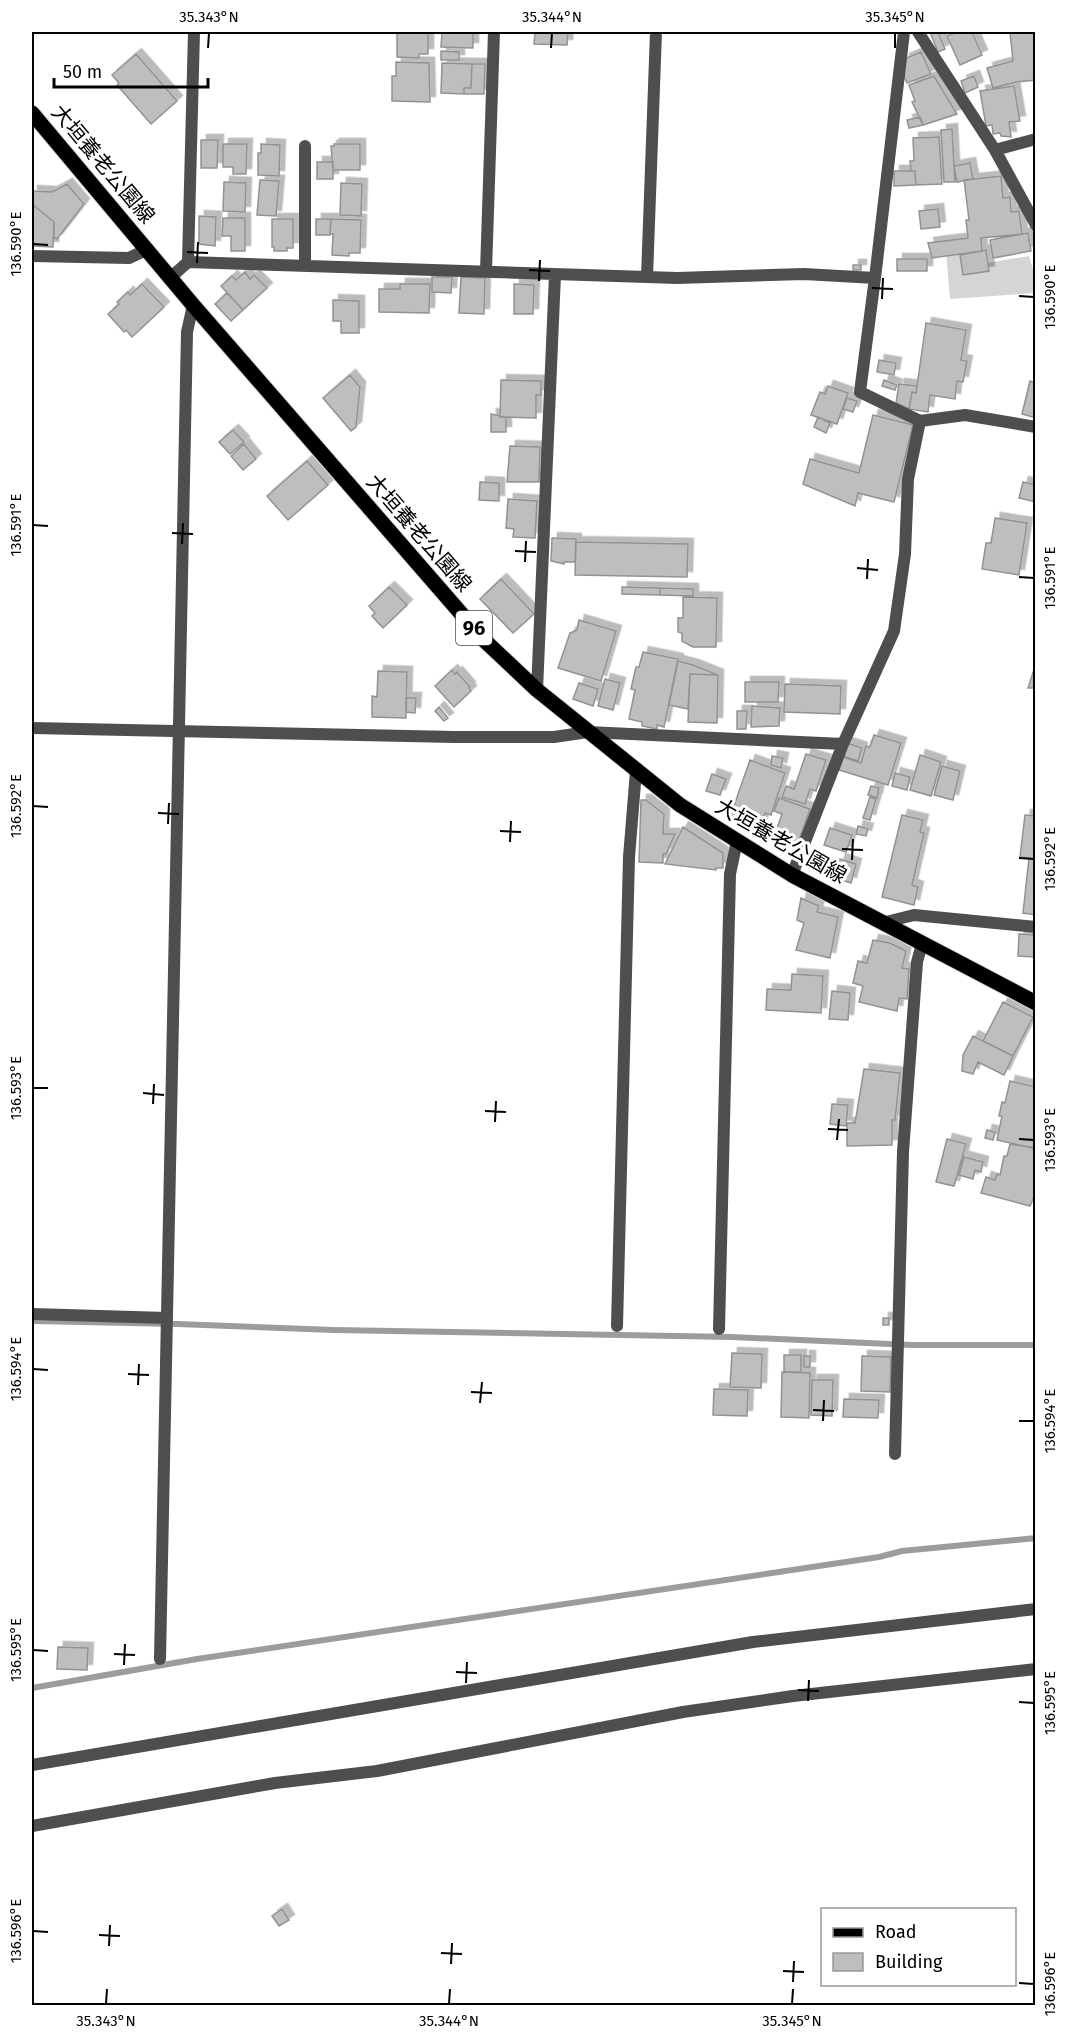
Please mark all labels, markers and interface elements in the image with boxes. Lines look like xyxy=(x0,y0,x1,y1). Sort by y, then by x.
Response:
text: 35.343°N xyxy=(179,8,239,26)
text: 35.344°N xyxy=(522,8,582,26)
text: 35.345°N xyxy=(865,8,925,26)
scale bar xyxy=(54,51,208,89)
text: 50 m xyxy=(63,61,102,83)
street label: 大垣養老公園線 xyxy=(46,99,160,229)
text: 136.590°E xyxy=(7,211,25,277)
text: 136.590°E xyxy=(1041,264,1059,330)
street label: 大垣養老公園線 xyxy=(361,469,477,597)
text: 136.591°E xyxy=(7,494,25,556)
text: 136.591°E xyxy=(1041,547,1059,609)
road number: 96 xyxy=(456,611,492,645)
text: 136.592°E xyxy=(7,774,25,838)
street label: 大垣養老公園線 xyxy=(711,793,851,889)
text: 136.592°E xyxy=(1041,827,1059,891)
text: 136.593°E xyxy=(7,1056,25,1120)
text: 136.593°E xyxy=(1041,1108,1059,1172)
text: 136.594°E xyxy=(7,1337,25,1401)
text: 136.594°E xyxy=(1041,1389,1059,1453)
text: 136.595°E xyxy=(7,1618,25,1682)
text: 136.595°E xyxy=(1041,1671,1059,1735)
text: 136.596°E xyxy=(7,1899,25,1963)
legend xyxy=(821,1908,1016,1986)
text: Road xyxy=(875,1921,917,1943)
text: Building xyxy=(875,1951,943,1973)
text: 136.596°E xyxy=(1041,1952,1059,2016)
text: 35.343°N xyxy=(76,2012,136,2030)
text: 35.344°N xyxy=(419,2012,479,2030)
text: 35.345°N xyxy=(762,2012,822,2030)

